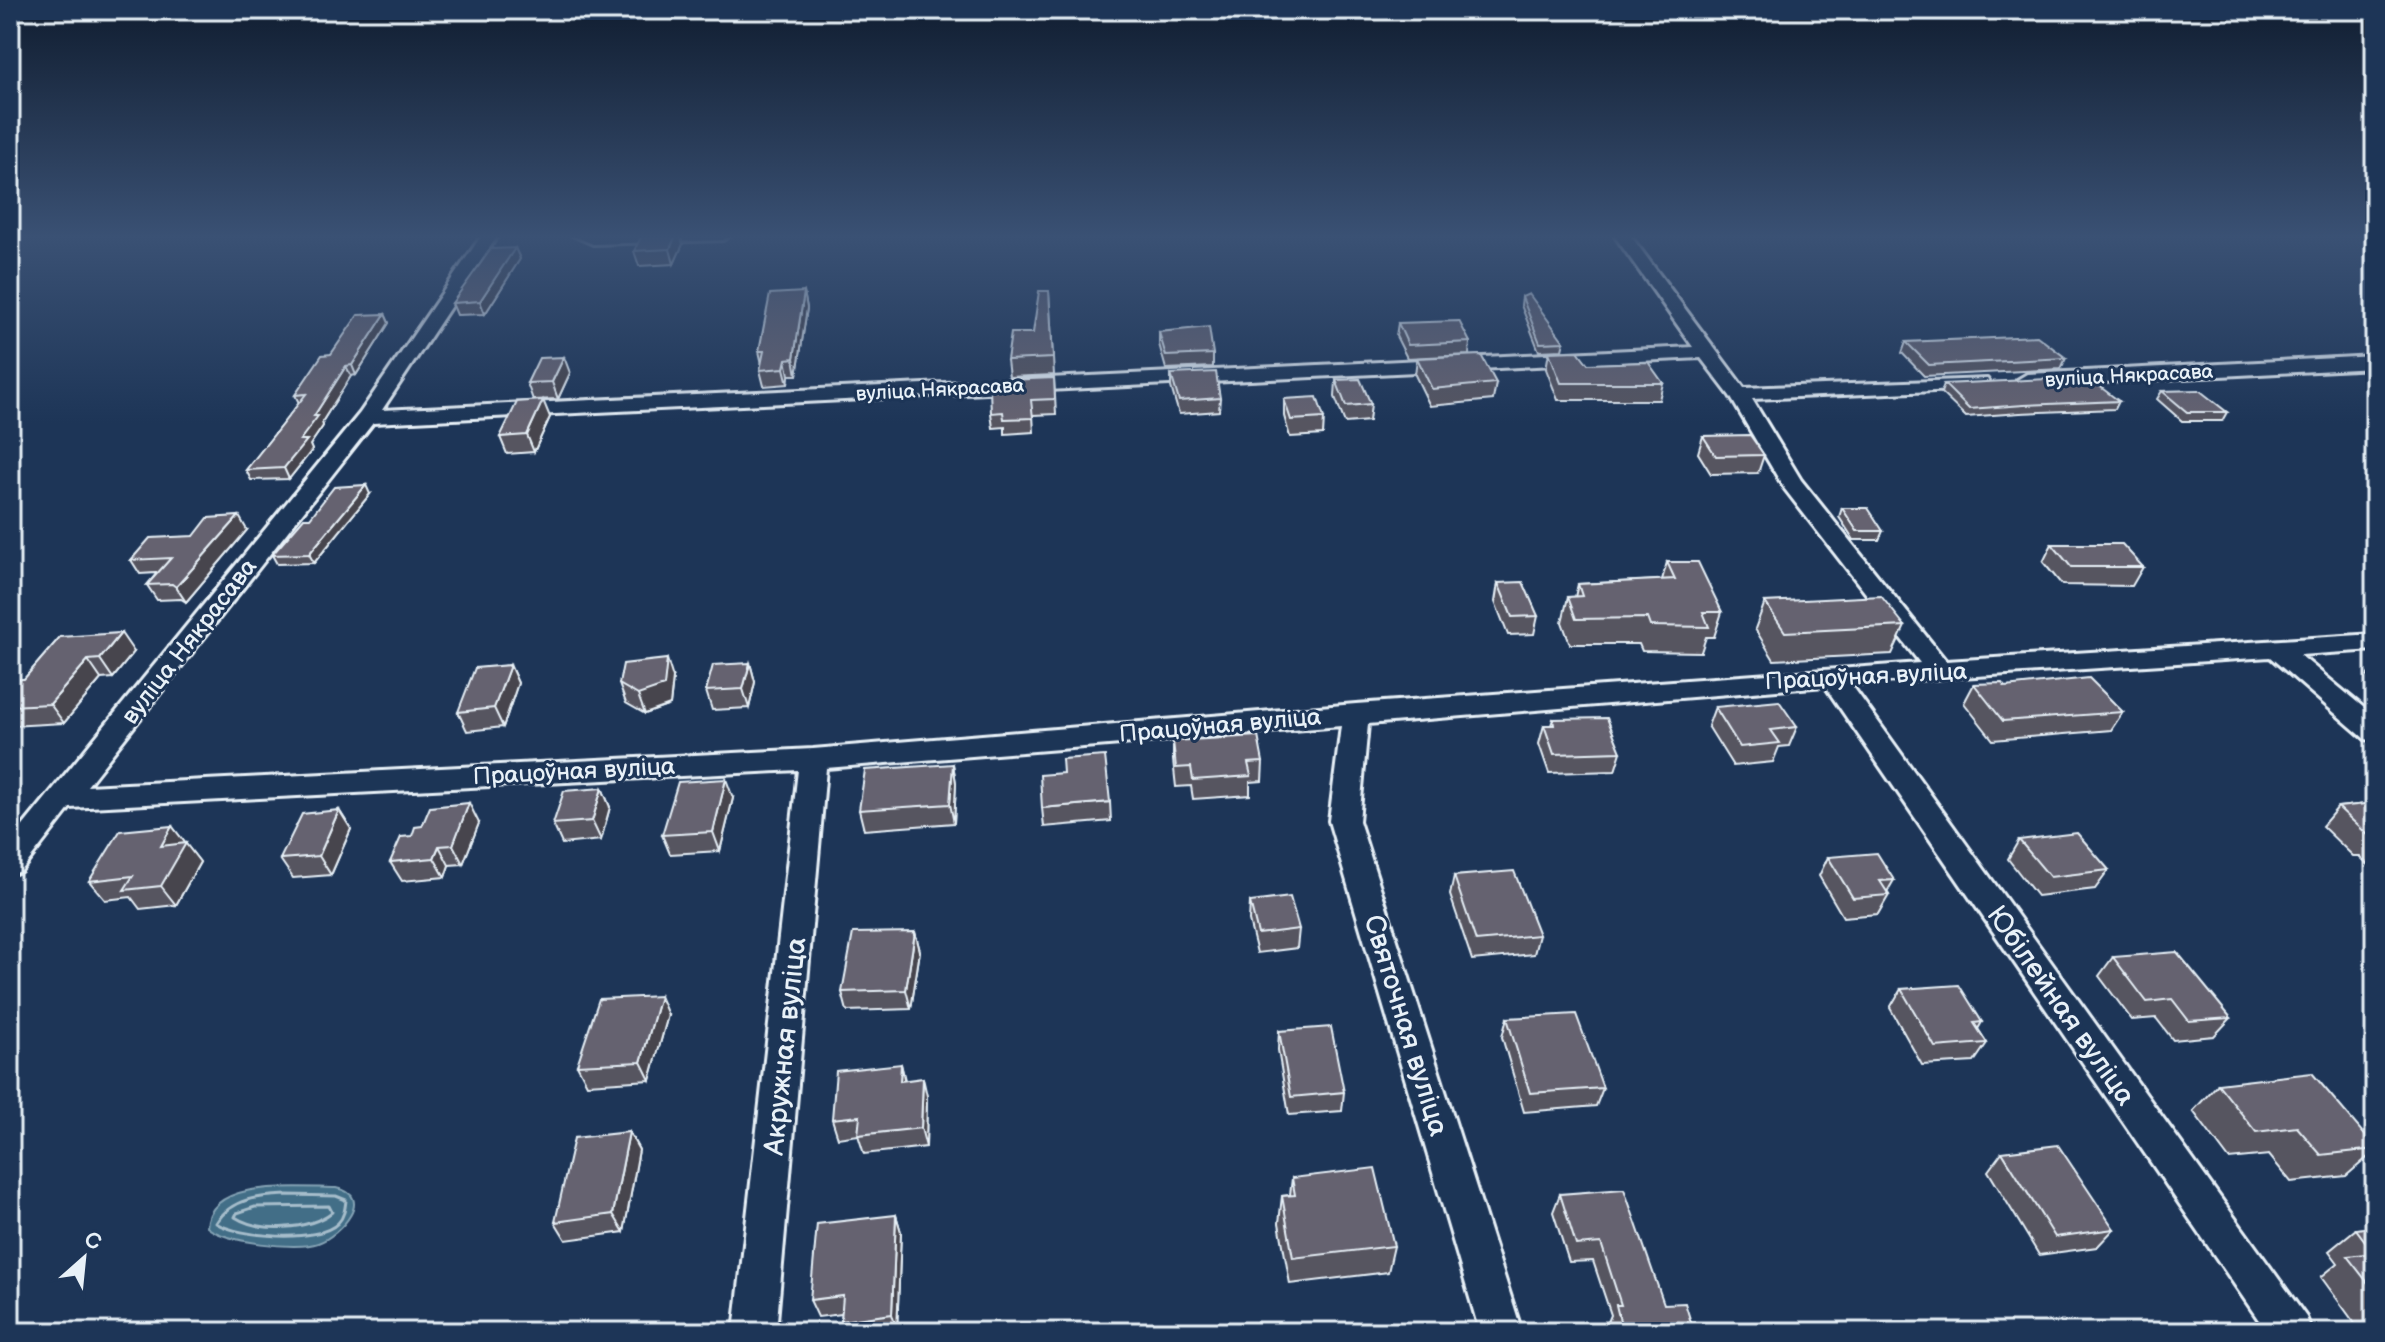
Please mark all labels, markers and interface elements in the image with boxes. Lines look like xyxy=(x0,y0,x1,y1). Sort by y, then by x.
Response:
street label: вуліца Някрасава xyxy=(2044,360,2214,392)
street label: вуліца Някрасава xyxy=(855,374,1025,406)
street label: вуліца Някрасава xyxy=(116,553,263,730)
street label: Працоўная вуліца xyxy=(1764,657,1968,696)
street label: Працоўная вуліца xyxy=(1118,702,1322,749)
street label: Працоўная вуліца xyxy=(472,752,676,791)
street label: Юбілейная вуліца xyxy=(1980,900,2142,1112)
street label: Святочная вуліца xyxy=(1356,911,1455,1140)
street label: Акружная вуліца xyxy=(758,935,813,1158)
north arrow xyxy=(44,1218,124,1298)
text: С xyxy=(79,1226,105,1257)

